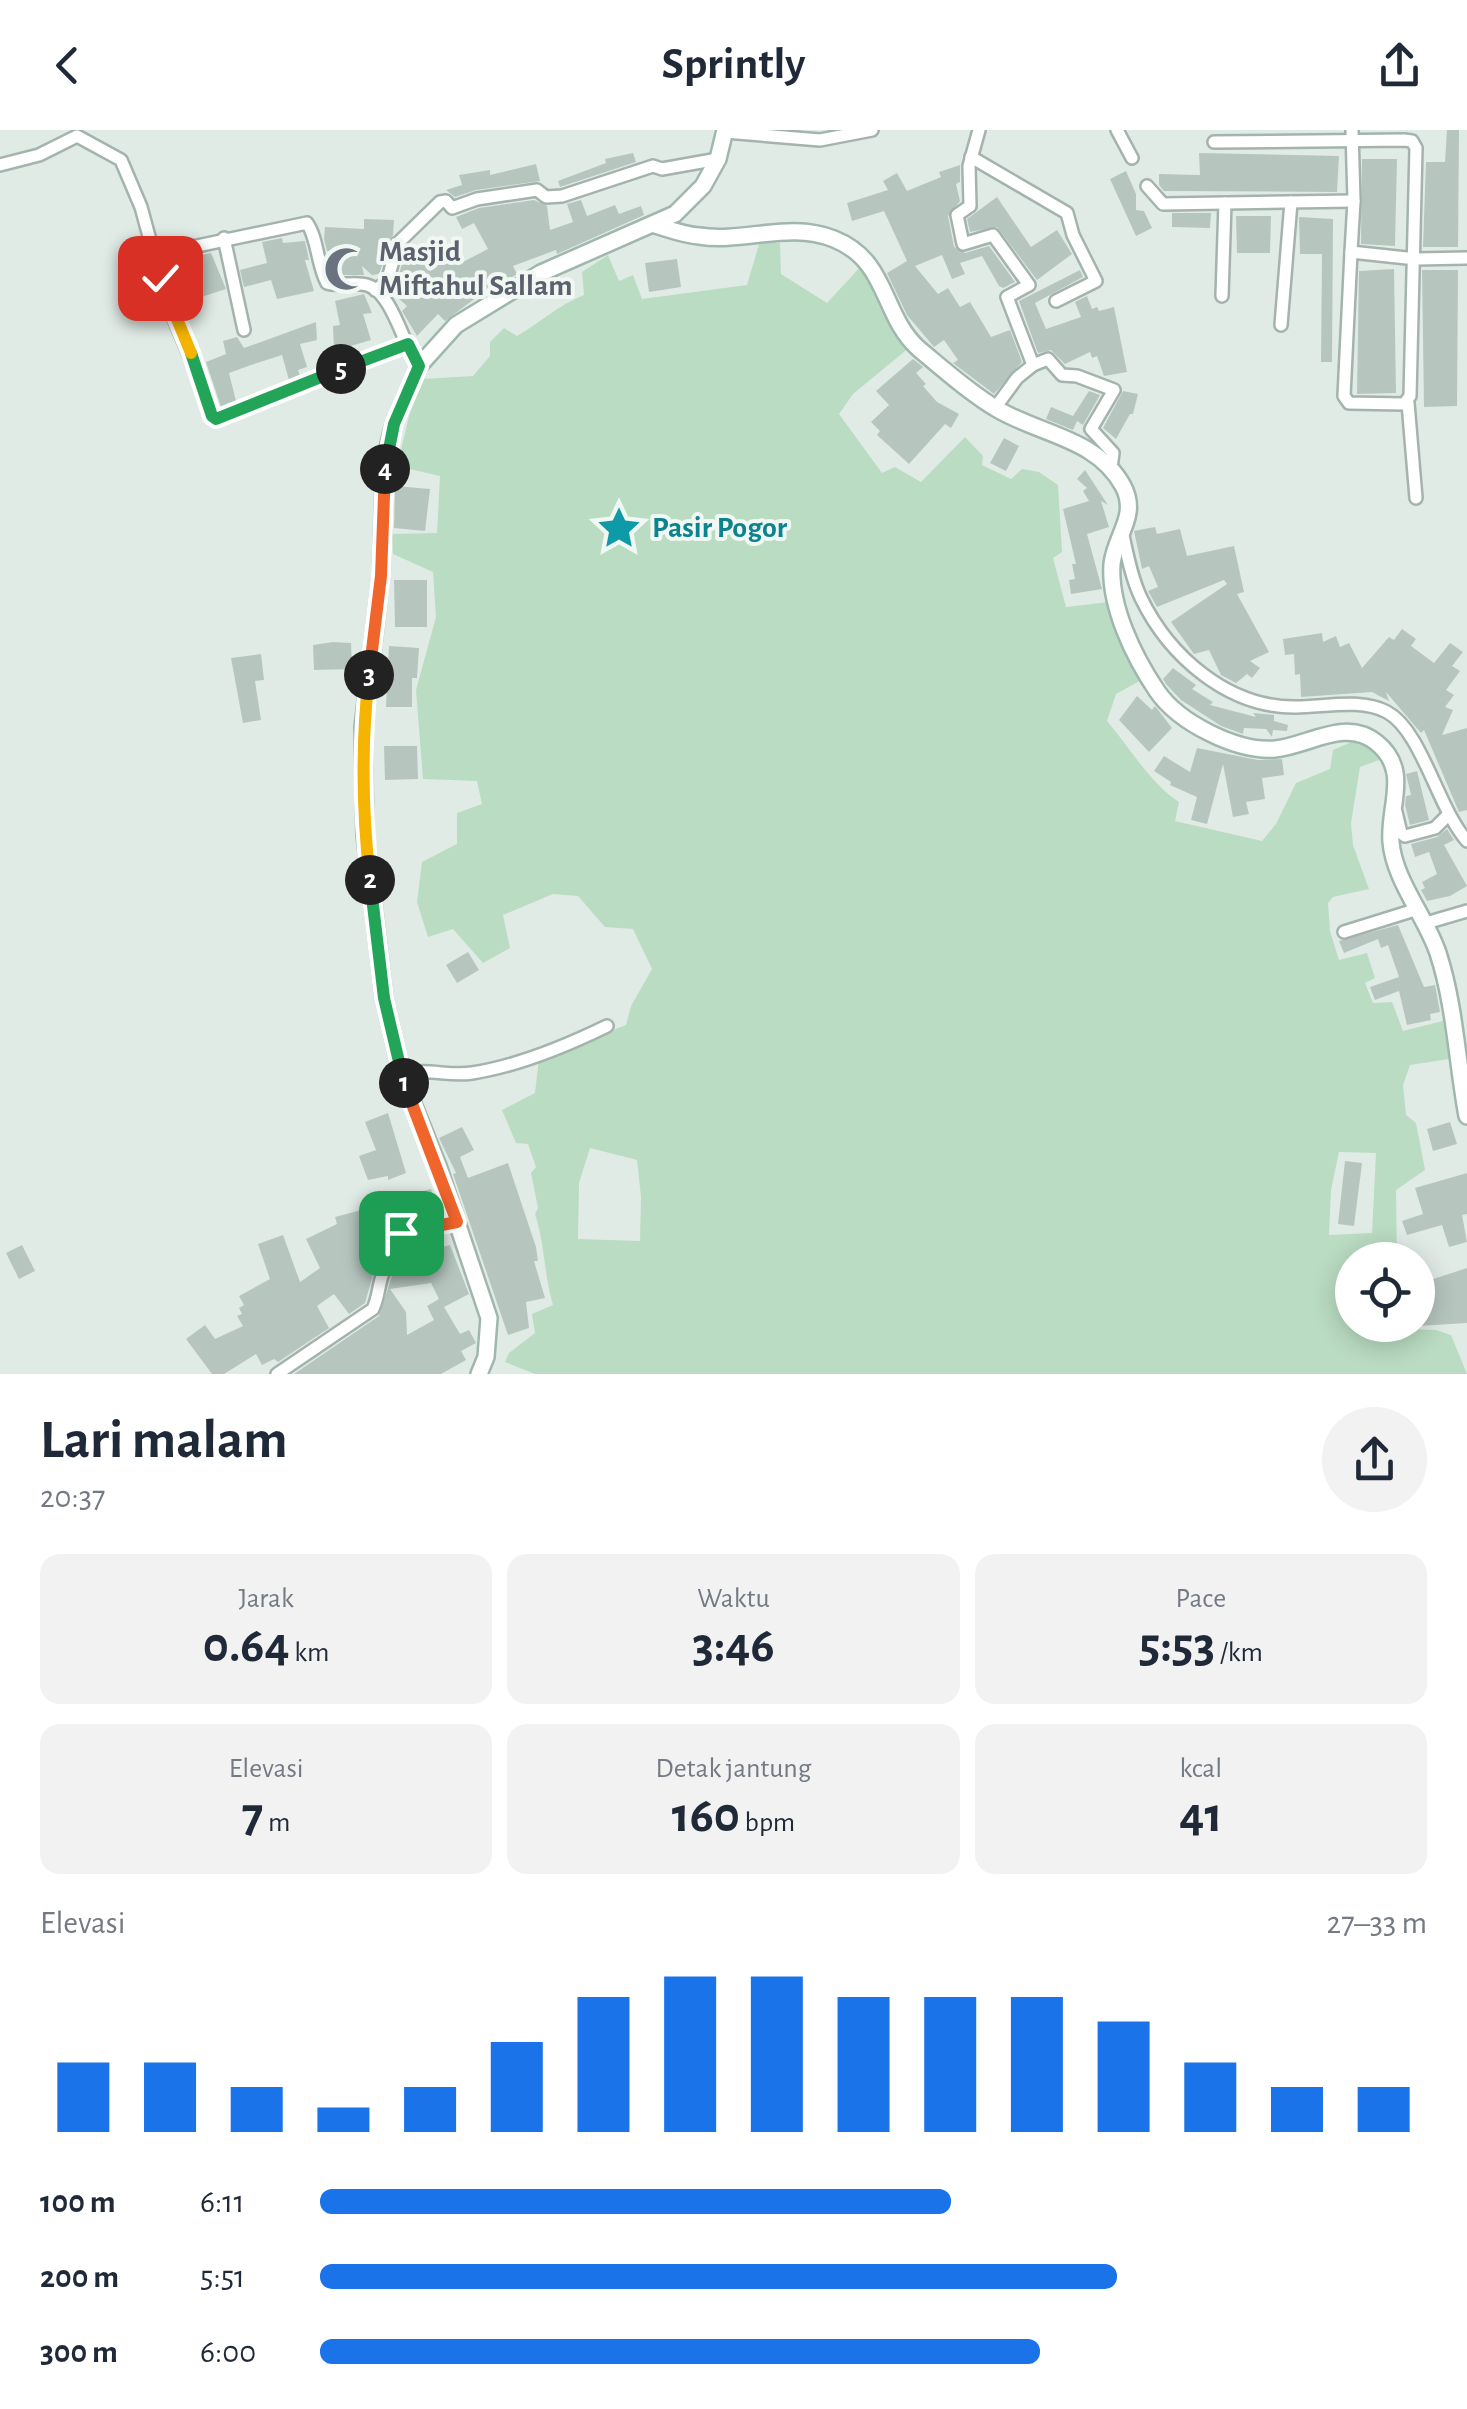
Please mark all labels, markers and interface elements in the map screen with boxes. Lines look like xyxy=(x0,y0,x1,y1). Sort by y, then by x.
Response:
icon: back xyxy=(40,38,95,93)
icon: share xyxy=(1372,38,1427,93)
text: Sprintly xyxy=(662,42,805,87)
pin xyxy=(118,236,203,321)
place label: Masjid Miftahul Sallam xyxy=(379,237,572,301)
mosque icon: Masjid Miftahul Sallam xyxy=(322,245,370,293)
icon: check xyxy=(133,251,188,306)
pin: 5 xyxy=(316,344,366,394)
text: 5 xyxy=(335,355,347,383)
pin: 4 xyxy=(360,444,410,494)
text: 4 xyxy=(378,455,392,483)
place icon: Pasir Pogor xyxy=(595,504,643,552)
place label: Pasir Pogor xyxy=(652,513,788,543)
pin: 3 xyxy=(344,650,394,700)
text: 3 xyxy=(363,661,375,689)
pin: 2 xyxy=(345,855,395,905)
text: 2 xyxy=(363,866,377,894)
pin: 1 xyxy=(379,1058,429,1108)
text: 1 xyxy=(399,1069,409,1097)
pin xyxy=(359,1191,444,1276)
icon: arrive xyxy=(374,1206,429,1261)
map controls xyxy=(1335,1242,1435,1342)
button: locate xyxy=(1335,1242,1435,1342)
button: share xyxy=(1322,1407,1427,1512)
text: Lari malam xyxy=(40,1413,288,1468)
text: 20:37 xyxy=(40,1481,105,1513)
text: Jarak xyxy=(239,1585,294,1613)
text: Waktu xyxy=(697,1585,770,1613)
text: Pace xyxy=(1176,1585,1226,1613)
text: 0.64 xyxy=(203,1621,290,1671)
text: 3:46 xyxy=(692,1621,775,1671)
text: 5:53 xyxy=(1139,1621,1215,1671)
text: km xyxy=(290,1639,329,1667)
text: /km xyxy=(1215,1639,1263,1667)
text: Elevasi xyxy=(229,1755,304,1783)
text: Detak jantung xyxy=(656,1755,811,1783)
text: kcal xyxy=(1179,1755,1222,1783)
text: 7 xyxy=(242,1791,263,1841)
text: 160 xyxy=(672,1791,740,1841)
text: 41 xyxy=(1179,1791,1222,1841)
text: m xyxy=(263,1809,290,1837)
text: bpm xyxy=(740,1809,795,1837)
text: Elevasi xyxy=(40,1907,125,1939)
text: 27–33 m xyxy=(1327,1907,1427,1939)
text: 100 m xyxy=(40,2186,116,2218)
text: 6:11 xyxy=(200,2186,244,2218)
text: 200 m xyxy=(40,2261,119,2293)
text: 5:51 xyxy=(200,2261,245,2293)
text: 300 m xyxy=(40,2336,118,2368)
text: 6:00 xyxy=(200,2336,256,2368)

